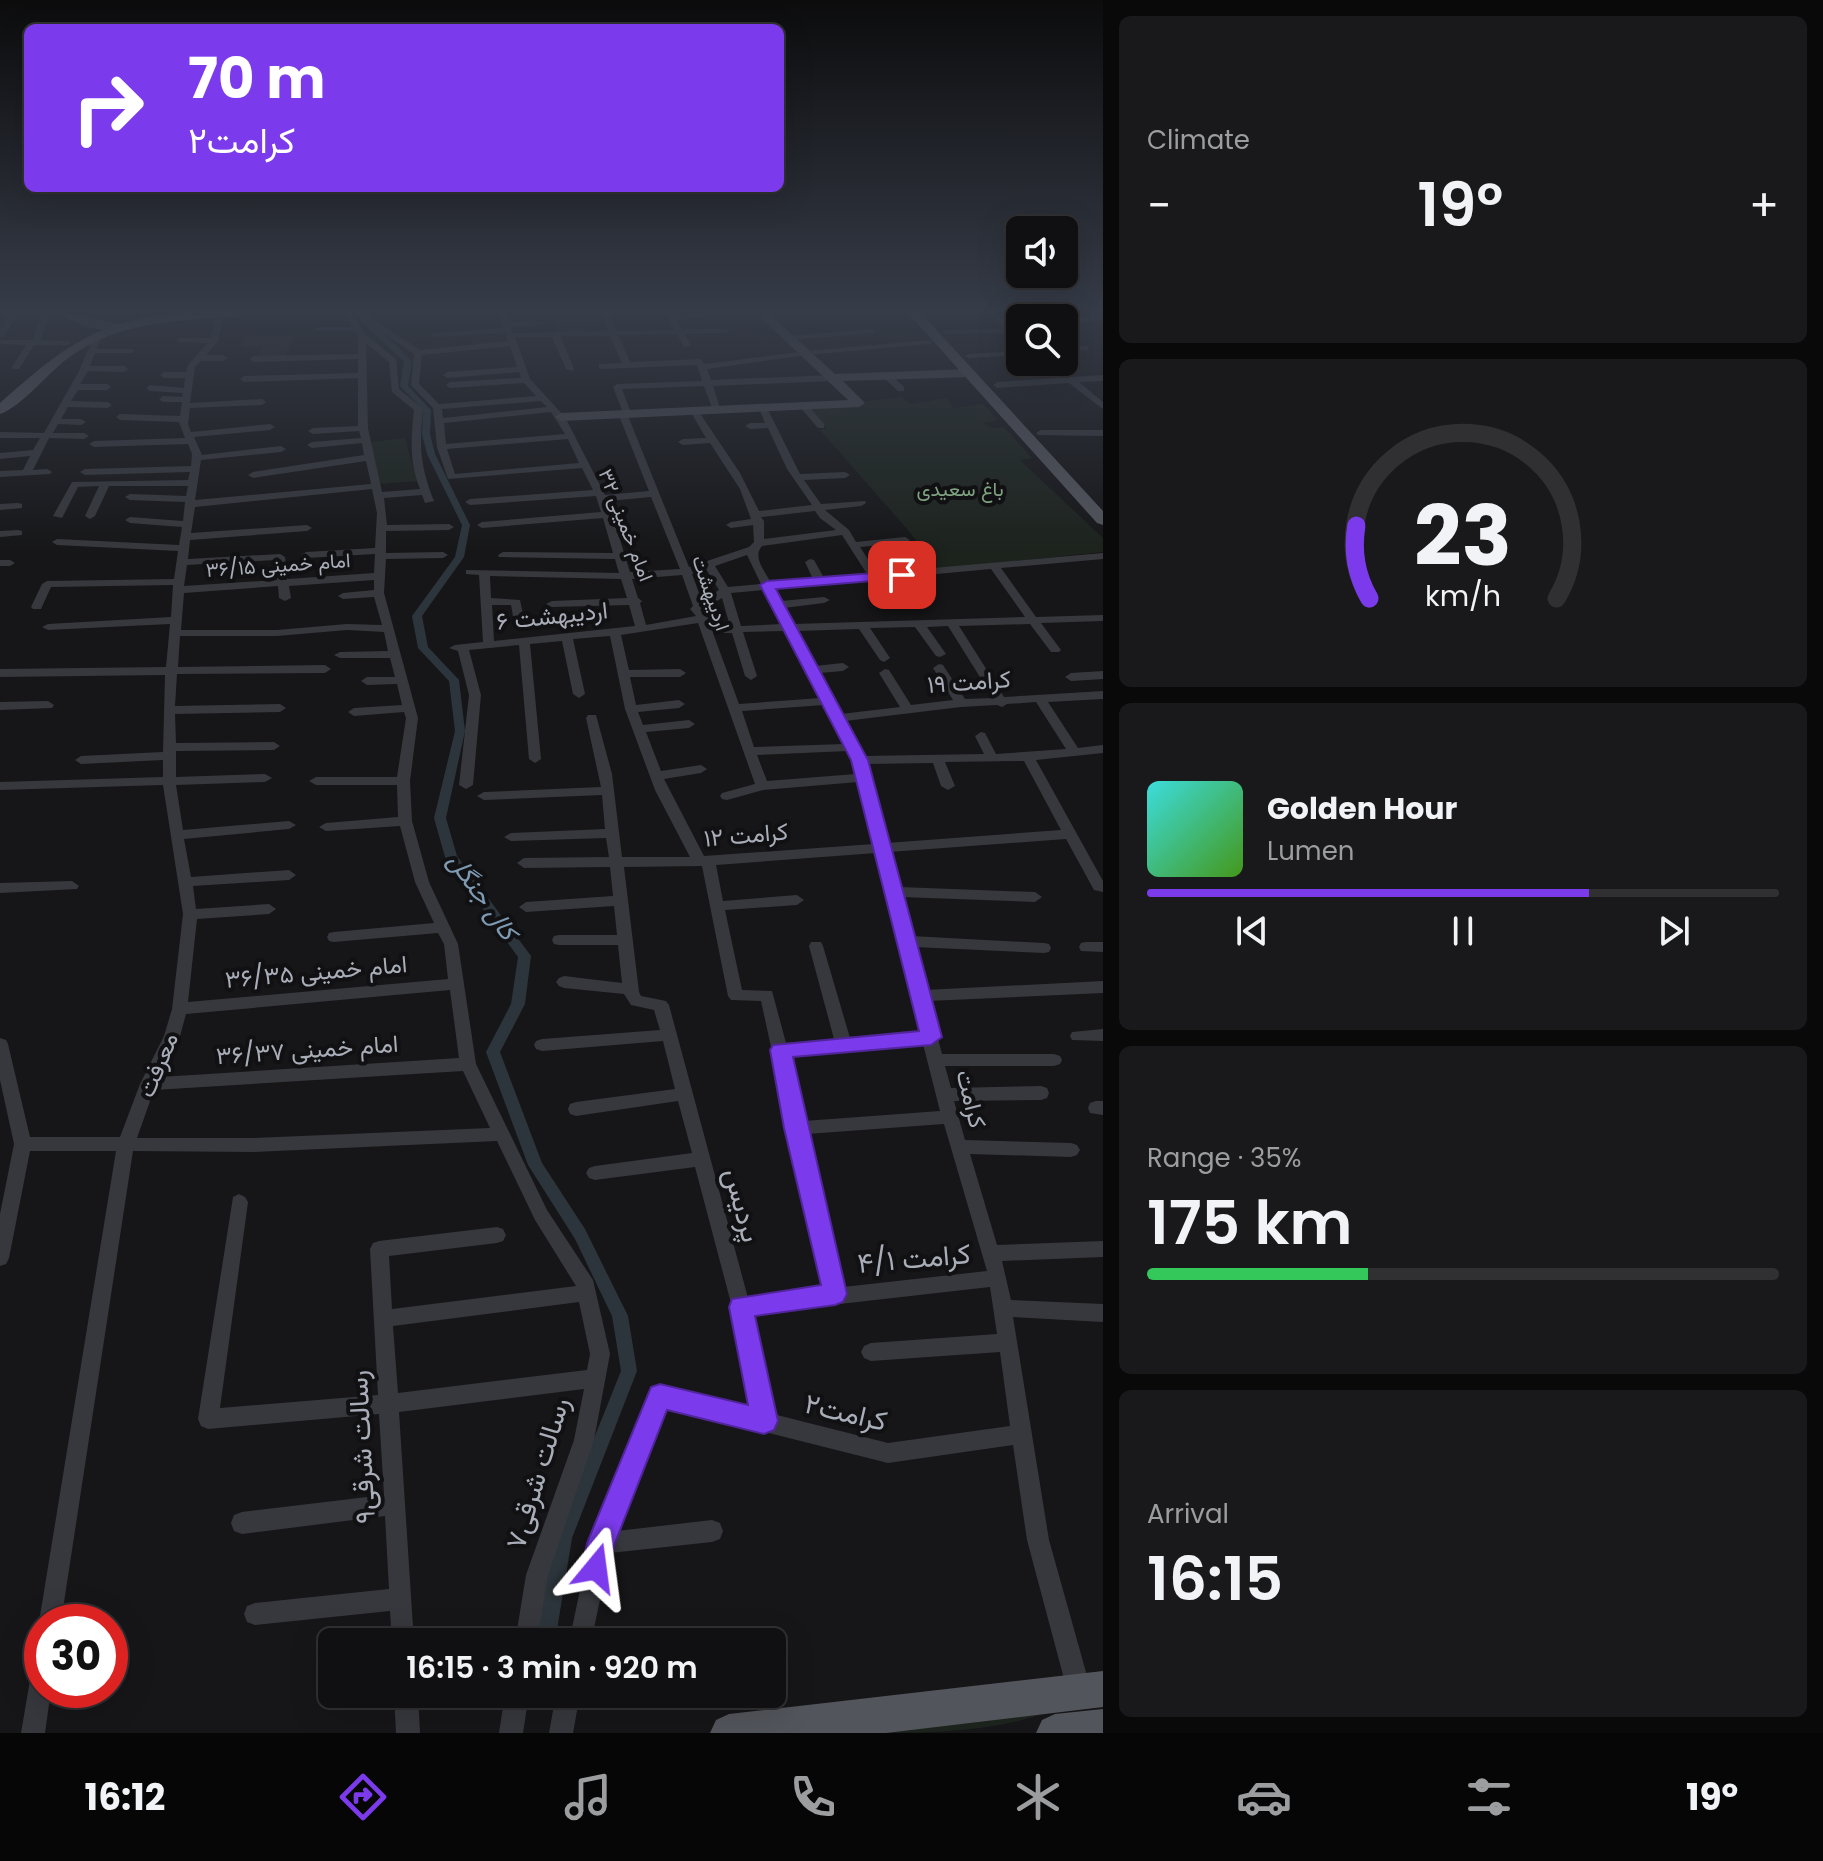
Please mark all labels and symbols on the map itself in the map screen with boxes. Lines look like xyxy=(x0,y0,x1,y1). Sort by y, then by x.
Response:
street label: امام خمینی ۳۲ xyxy=(592,465,660,585)
park label: باغ سعیدی xyxy=(916,475,1004,503)
pin xyxy=(868,541,936,609)
street label: امام خمینی ۳۶/۱۵ xyxy=(205,546,351,584)
street label: اردیبهشت xyxy=(685,552,737,634)
street label: اردیبهشت ۶ xyxy=(495,593,609,638)
street label: کرامت ۱۹ xyxy=(926,662,1012,701)
street label: کرامت ۱۲ xyxy=(702,814,790,855)
water label: کال جنگل xyxy=(440,845,529,951)
street label: امام خمینی ۳۶/۳۵ xyxy=(223,947,408,996)
street label: معرفت xyxy=(129,1027,186,1102)
street label: امام خمینی ۳۶/۳۷ xyxy=(215,1027,399,1072)
street label: کرامت xyxy=(948,1066,995,1131)
street label: پردیس xyxy=(714,1164,771,1246)
street label: کرامت ۴/۱ xyxy=(856,1234,972,1283)
street label: رسالت شرقی۹ xyxy=(338,1369,385,1525)
street label: کرامت۲ xyxy=(801,1384,891,1441)
street label: رسالت شرقی۷ xyxy=(496,1392,579,1554)
position arrow xyxy=(554,1526,638,1610)
speed limit sign: 30 xyxy=(24,1604,128,1708)

